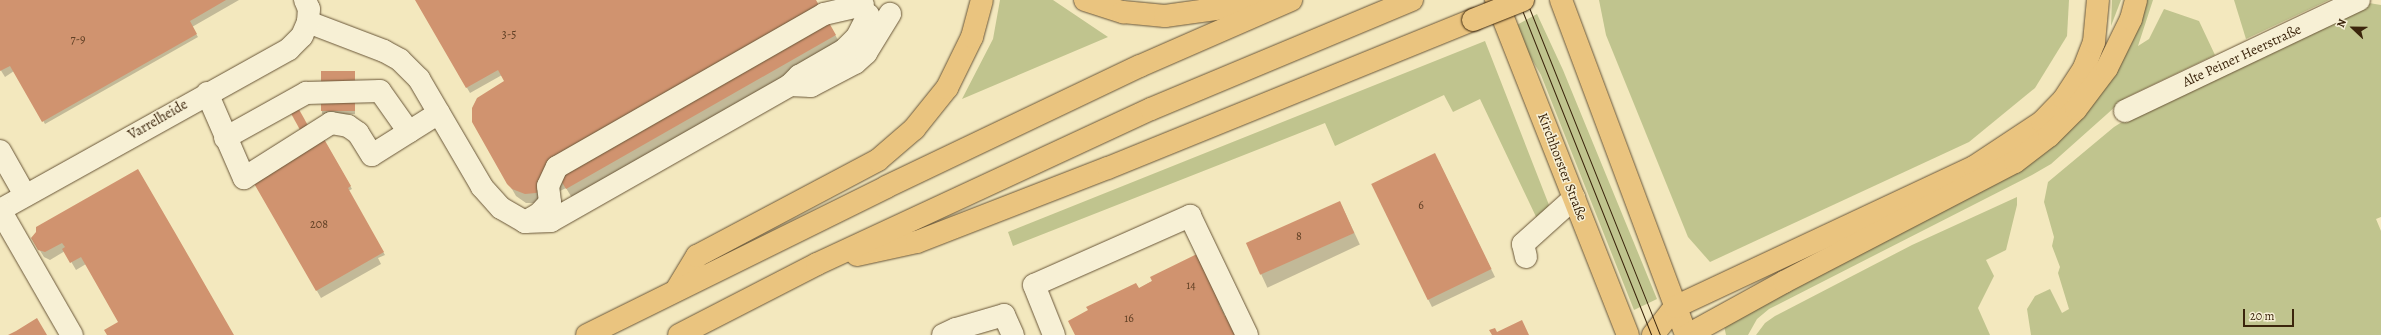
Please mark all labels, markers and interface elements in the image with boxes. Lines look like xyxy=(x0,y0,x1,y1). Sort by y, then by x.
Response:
north arrow xyxy=(2333,8,2373,48)
text: N xyxy=(2333,17,2350,30)
street label: Alte Peiner Heerstraße xyxy=(2180,21,2304,91)
house number: 3-5 xyxy=(502,28,516,42)
house number: 7-9 xyxy=(70,33,86,47)
street label: Varrelheide xyxy=(125,96,191,144)
street label: Kirchhorster Straße xyxy=(1534,111,1590,223)
house number: 6 xyxy=(1418,199,1424,213)
house number: 208 xyxy=(310,218,328,232)
house number: 8 xyxy=(1296,230,1302,244)
house number: 14 xyxy=(1186,279,1196,293)
scale bar xyxy=(2245,301,2296,327)
text: 20 m xyxy=(2250,308,2274,324)
house number: 16 xyxy=(1124,312,1134,326)

